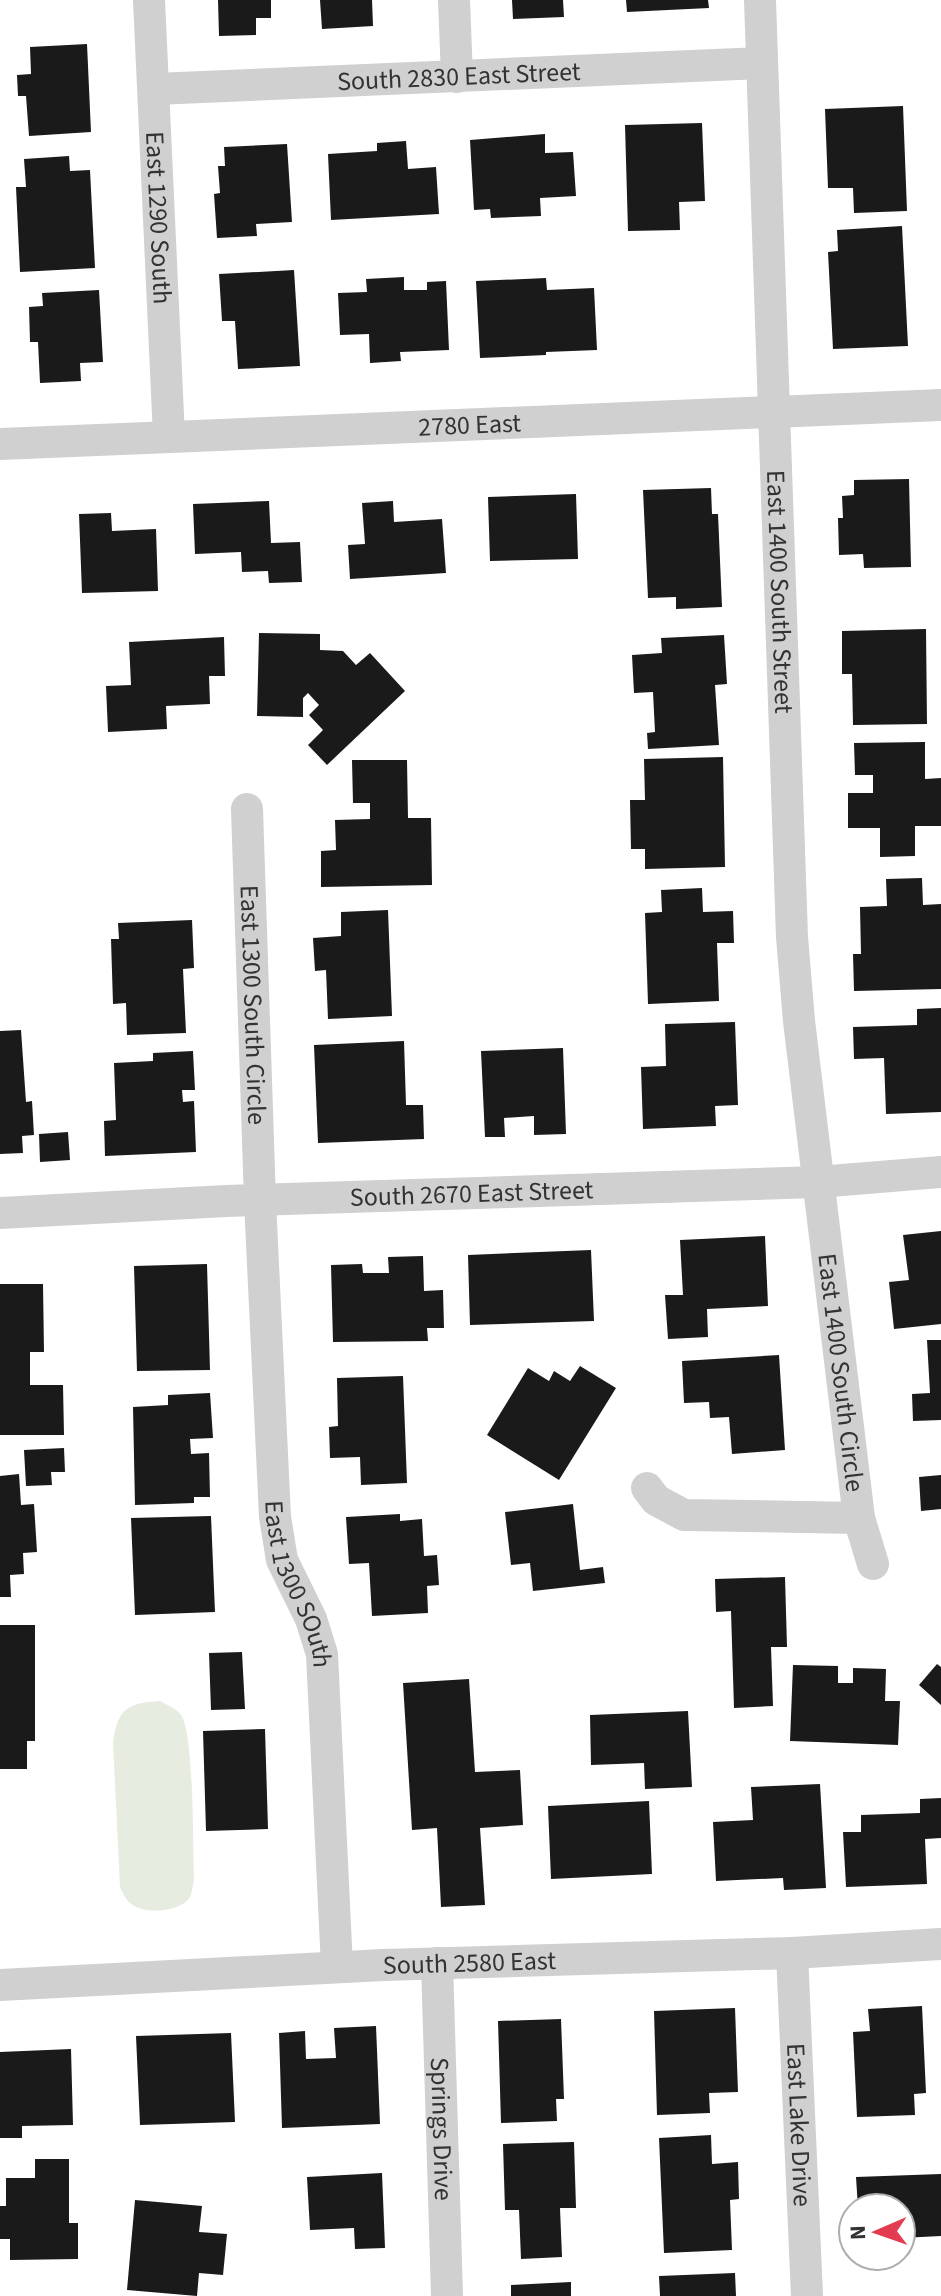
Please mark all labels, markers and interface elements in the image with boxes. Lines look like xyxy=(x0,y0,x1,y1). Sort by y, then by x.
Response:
street label: South 2830 East Street xyxy=(336,52,581,100)
street label: East 1290 South xyxy=(137,130,181,305)
street label: 2780 East xyxy=(417,404,522,445)
street label: East 1400 South Street xyxy=(758,469,803,714)
street label: East 1300 South Circle xyxy=(231,884,276,1125)
street label: South 2670 East Street xyxy=(349,1171,594,1216)
street label: East 1400 South Circle xyxy=(809,1251,874,1494)
street label: East 1300 SOuth xyxy=(256,1499,341,1669)
street label: South 2580 East xyxy=(382,1941,557,1983)
street label: East Lake Drive xyxy=(777,2042,822,2207)
street label: Springs Drive xyxy=(421,2057,463,2201)
north arrow xyxy=(837,2192,917,2272)
text: N xyxy=(842,2225,874,2241)

